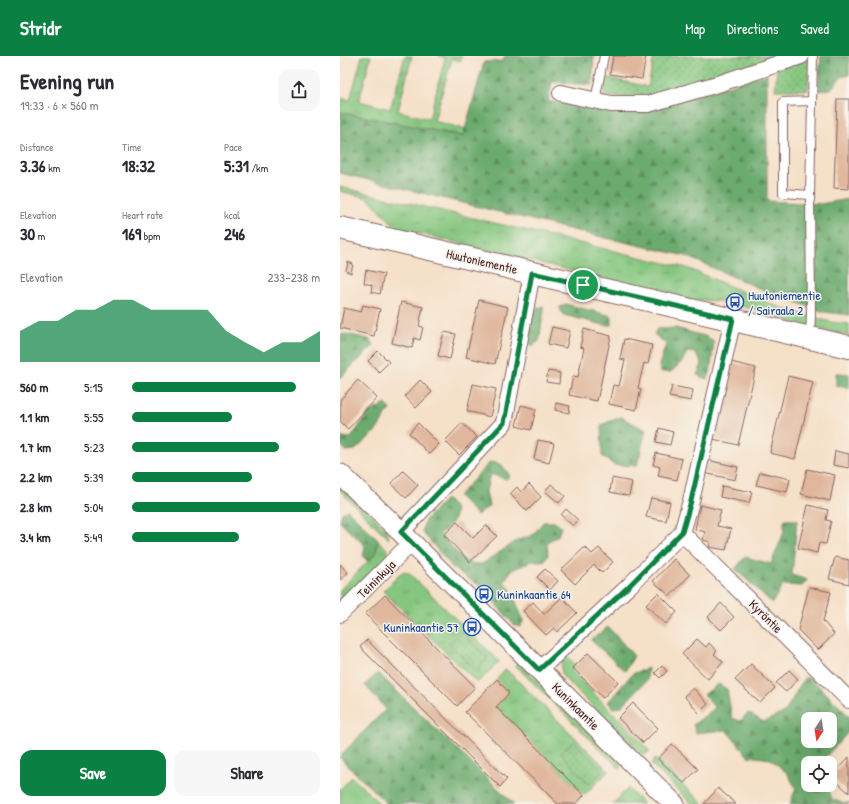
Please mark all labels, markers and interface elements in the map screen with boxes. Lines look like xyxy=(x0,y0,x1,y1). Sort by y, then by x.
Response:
text: Stridr xyxy=(20,15,62,41)
text: Map xyxy=(685,19,705,38)
text: Directions xyxy=(727,19,778,38)
text: Saved xyxy=(800,19,829,38)
text: Evening run xyxy=(20,66,114,96)
button: share xyxy=(278,69,320,111)
text: 19:33 · 6 × 560 m xyxy=(20,96,99,114)
text: Distance xyxy=(20,140,54,154)
text: Time xyxy=(122,140,141,154)
text: Pace xyxy=(224,140,242,154)
text: 3.36 xyxy=(20,154,46,177)
text: 18:32 xyxy=(122,154,155,177)
text: 5:31 xyxy=(224,154,249,177)
text: km xyxy=(46,161,60,175)
text: /km xyxy=(249,161,268,175)
text: Elevation xyxy=(20,208,57,222)
text: Heart rate xyxy=(122,208,163,222)
text: kcal xyxy=(224,208,240,222)
text: 30 xyxy=(20,222,35,245)
text: 169 xyxy=(122,222,141,245)
text: 246 xyxy=(224,222,245,245)
text: m xyxy=(35,229,45,243)
text: bpm xyxy=(141,229,160,243)
street label: Huutoniementie xyxy=(445,244,519,278)
text: Elevation xyxy=(20,268,63,286)
text: 233–238 m xyxy=(267,268,320,286)
pin xyxy=(566,268,600,302)
icon: arrive xyxy=(572,274,594,296)
place label: Huutoniementie / Sairaala 2 xyxy=(748,286,821,319)
bus stop icon: Huutoniementie / Sairaala 2 xyxy=(725,292,745,312)
text: 560 m xyxy=(20,378,48,396)
text: 5:15 xyxy=(84,378,103,396)
text: 1.1 km xyxy=(20,408,49,426)
text: 5:55 xyxy=(84,408,104,426)
text: 1.7 km xyxy=(20,438,51,456)
text: 5:23 xyxy=(84,438,104,456)
text: 2.2 km xyxy=(20,468,52,486)
text: 5:39 xyxy=(84,468,103,486)
text: 2.8 km xyxy=(20,498,52,516)
text: 5:04 xyxy=(84,498,103,516)
text: 3.4 km xyxy=(20,528,51,546)
text: 5:49 xyxy=(84,528,102,546)
street label: Teininkuja xyxy=(353,556,399,602)
bus stop icon: Kuninkaantie 64 xyxy=(474,584,494,604)
place label: Kuninkaantie 64 xyxy=(497,585,571,603)
street label: Kyröntie xyxy=(745,595,787,637)
bus stop icon: Kuninkaantie 57 xyxy=(462,617,482,637)
place label: Kuninkaantie 57 xyxy=(383,618,459,636)
street label: Kuninkaantie xyxy=(548,678,604,734)
north arrow xyxy=(801,712,837,748)
map controls xyxy=(801,712,837,792)
button: Save xyxy=(20,750,166,796)
button: Share xyxy=(174,750,320,796)
button: locate xyxy=(801,756,837,792)

